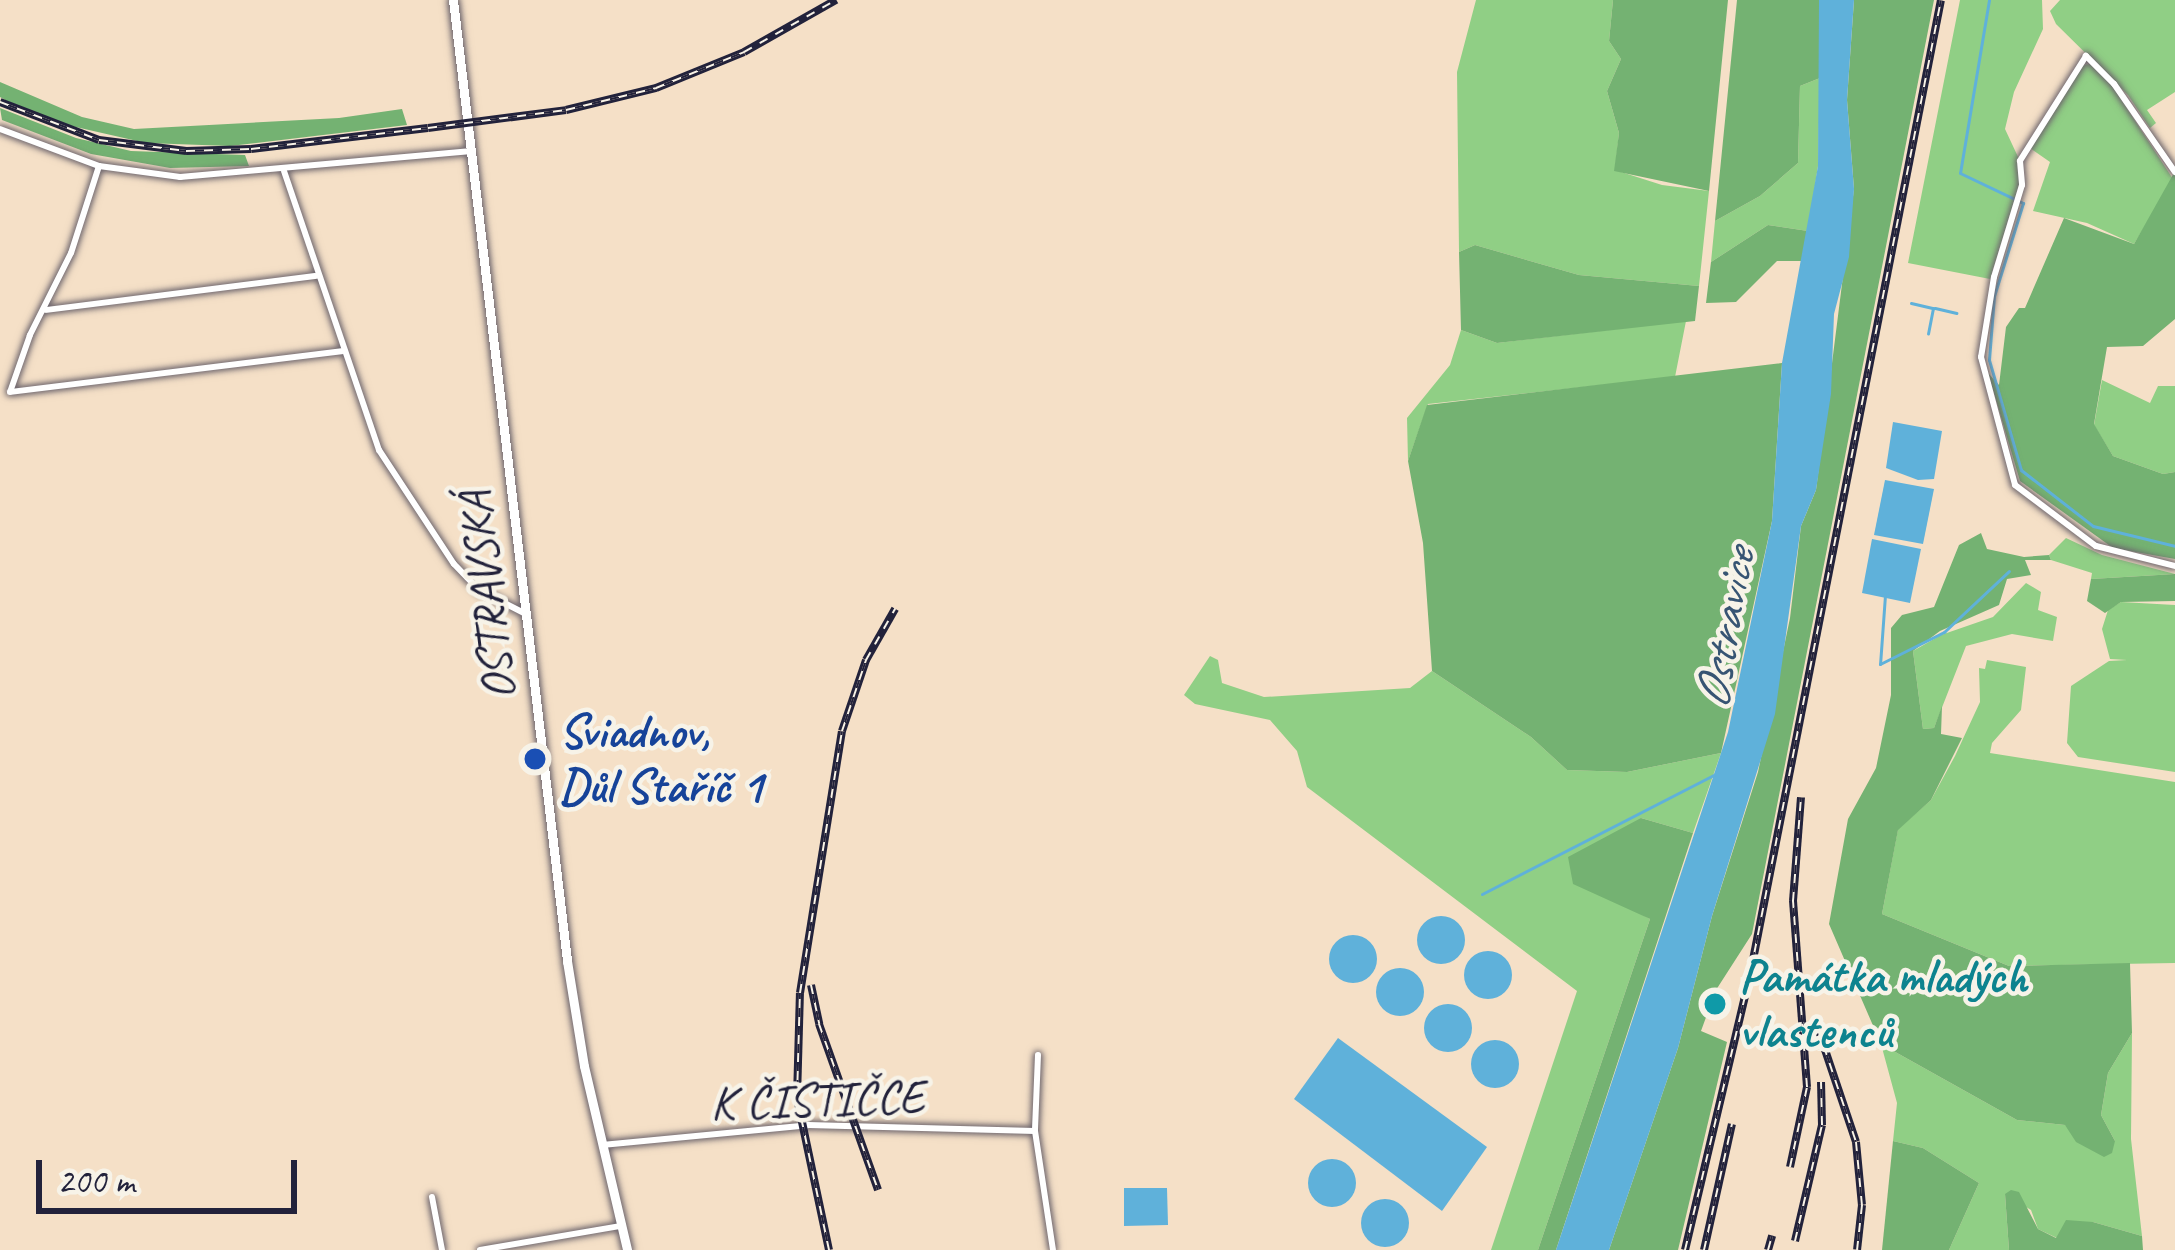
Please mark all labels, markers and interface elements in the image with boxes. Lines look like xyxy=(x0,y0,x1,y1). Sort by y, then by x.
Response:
street label: OSTRAVSKÁ xyxy=(446,489,528,703)
water label: Ostravice xyxy=(1680,545,1768,713)
place label: Sviadnov, Důl Staříč 1 xyxy=(559,702,764,815)
marker: Sviadnov, Důl Staříč 1 xyxy=(522,746,548,772)
place label: Památka mladých vlastenců xyxy=(1739,947,2029,1060)
marker: Památka mladých vlastenců xyxy=(1702,991,1728,1017)
street label: K ČISTIČCE xyxy=(709,1067,925,1133)
scale bar xyxy=(42,1136,303,1210)
text: 200 m xyxy=(57,1158,134,1204)

